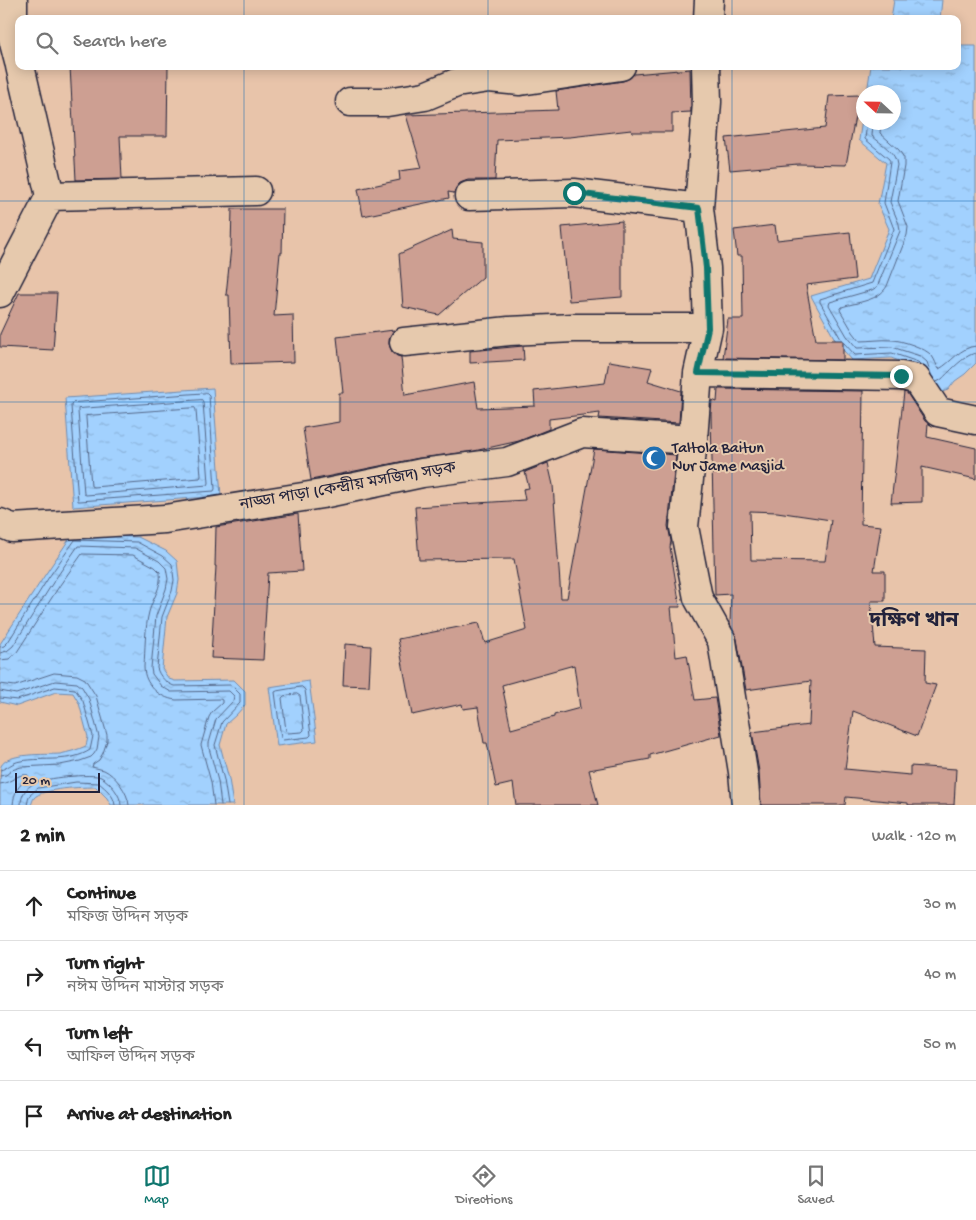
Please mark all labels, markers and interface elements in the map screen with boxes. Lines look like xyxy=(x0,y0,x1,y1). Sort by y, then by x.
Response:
search box xyxy=(15,15,961,70)
icon: search xyxy=(33,29,61,57)
text: Search here xyxy=(73,31,167,54)
north arrow xyxy=(856,85,901,130)
route start xyxy=(563,182,586,205)
route end xyxy=(890,365,913,388)
place label: Taltola Baitun Nur Jame Masjid xyxy=(671,440,785,477)
mosque icon: Taltola Baitun Nur Jame Masjid xyxy=(641,445,667,471)
street label: নাড্ডা পাড়া (কেন্দ্রীয় মসজিদ) সড়ক xyxy=(237,456,459,517)
district label: দক্ষিণ খান xyxy=(868,607,960,635)
scale bar xyxy=(15,770,100,793)
text: 20 m xyxy=(22,773,50,790)
text: 2 min xyxy=(20,825,65,850)
text: Walk · 120 m xyxy=(872,828,956,847)
text: Continue xyxy=(67,883,136,906)
icon: ahead xyxy=(20,892,48,920)
text: 30 m xyxy=(923,896,956,915)
text: মফিজ উদ্দিন সড়ক xyxy=(67,909,188,928)
text: Turn right xyxy=(67,953,143,976)
icon: right xyxy=(20,962,48,990)
text: 40 m xyxy=(924,966,956,985)
text: নঈম উদ্দিন মাস্টার সড়ক xyxy=(67,979,224,998)
text: Turn left xyxy=(67,1023,131,1046)
icon: left xyxy=(20,1032,48,1060)
text: 50 m xyxy=(923,1036,956,1055)
text: আফিল উদ্দিন সড়ক xyxy=(67,1049,195,1068)
icon: arrive xyxy=(20,1102,48,1130)
text: Arrive at destination xyxy=(67,1104,231,1127)
tab: Map xyxy=(143,1162,171,1209)
tab: Directions xyxy=(456,1162,513,1209)
tab: Saved xyxy=(798,1162,833,1209)

